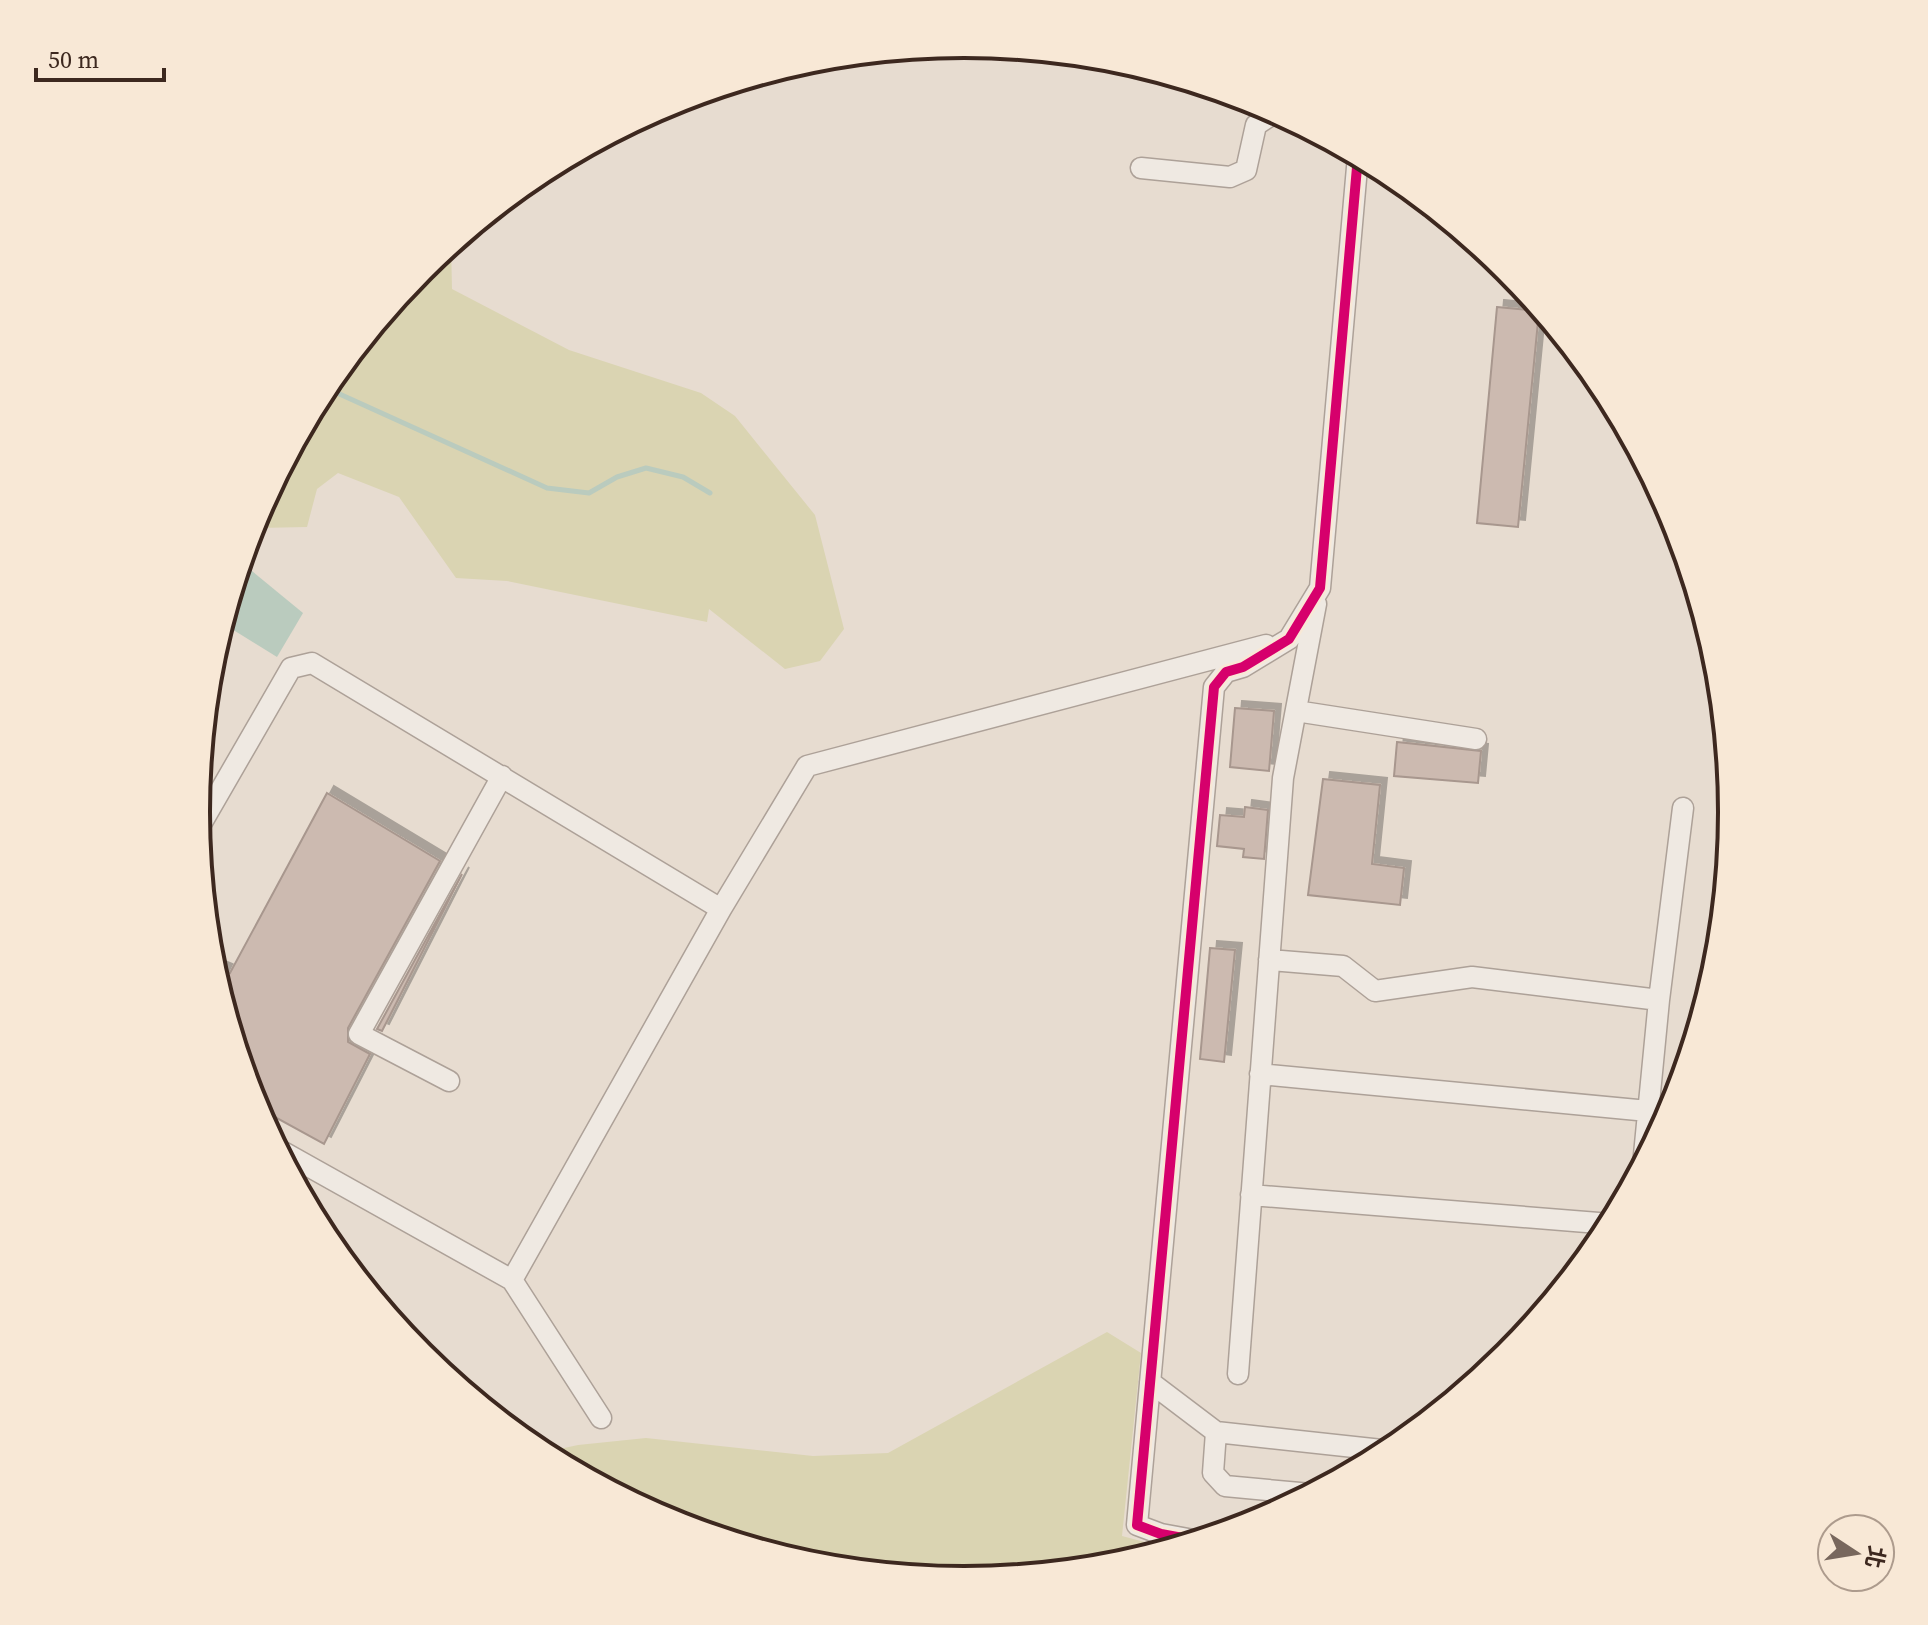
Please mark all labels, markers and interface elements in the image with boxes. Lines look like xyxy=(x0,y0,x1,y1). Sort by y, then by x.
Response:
scale bar xyxy=(36,32,164,82)
text: 50 m xyxy=(48,43,99,76)
north arrow xyxy=(1816,1513,1896,1593)
text: 北 xyxy=(1859,1543,1893,1571)

